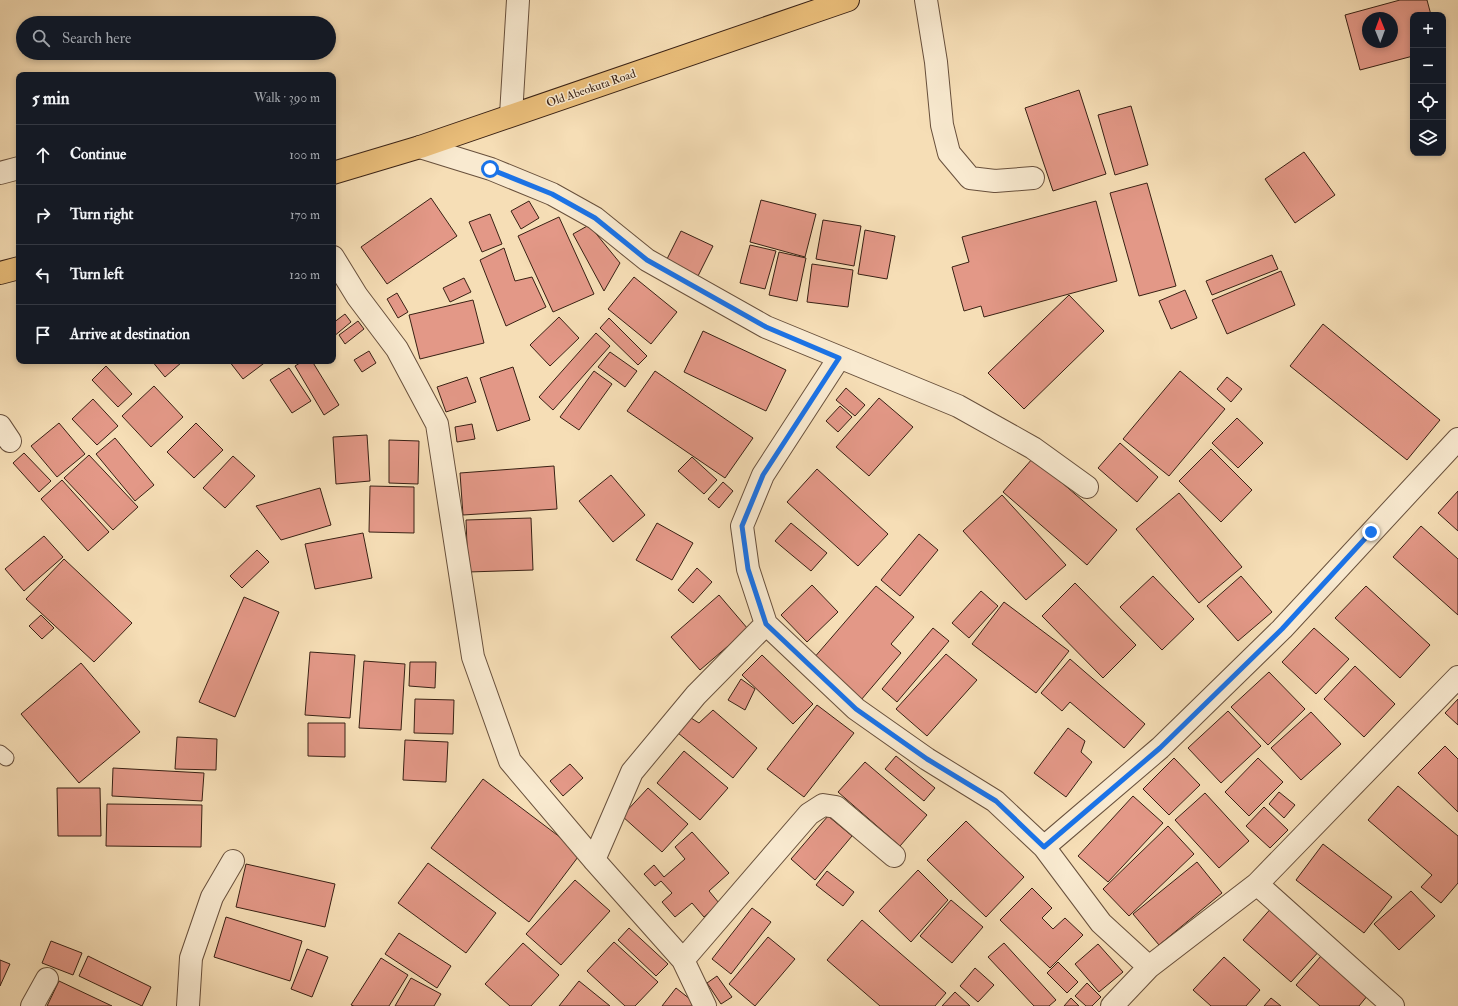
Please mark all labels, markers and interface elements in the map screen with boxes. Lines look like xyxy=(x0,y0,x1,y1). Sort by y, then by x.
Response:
north arrow xyxy=(1362,12,1398,48)
map controls xyxy=(1410,12,1446,156)
button: + xyxy=(1410,12,1446,48)
search box xyxy=(16,16,336,60)
icon: search xyxy=(30,27,52,49)
text: Search here xyxy=(62,29,131,48)
button: − xyxy=(1410,48,1446,84)
street label: Old Abeokuta Road xyxy=(544,66,638,111)
button: locate xyxy=(1410,84,1446,120)
text: 5 min xyxy=(32,88,70,109)
text: Walk · 390 m xyxy=(254,90,320,106)
button: layers xyxy=(1410,120,1446,156)
icon: ahead xyxy=(32,144,54,166)
text: Continue xyxy=(70,145,126,164)
text: 100 m xyxy=(289,147,320,163)
route start xyxy=(481,160,499,178)
icon: right xyxy=(32,204,54,226)
text: Turn right xyxy=(70,205,133,224)
text: 170 m xyxy=(290,207,320,223)
icon: left xyxy=(32,264,54,286)
text: Turn left xyxy=(70,265,124,284)
text: 120 m xyxy=(289,267,320,283)
icon: arrive xyxy=(32,324,54,346)
text: Arrive at destination xyxy=(70,325,190,344)
route end xyxy=(1362,523,1380,541)

